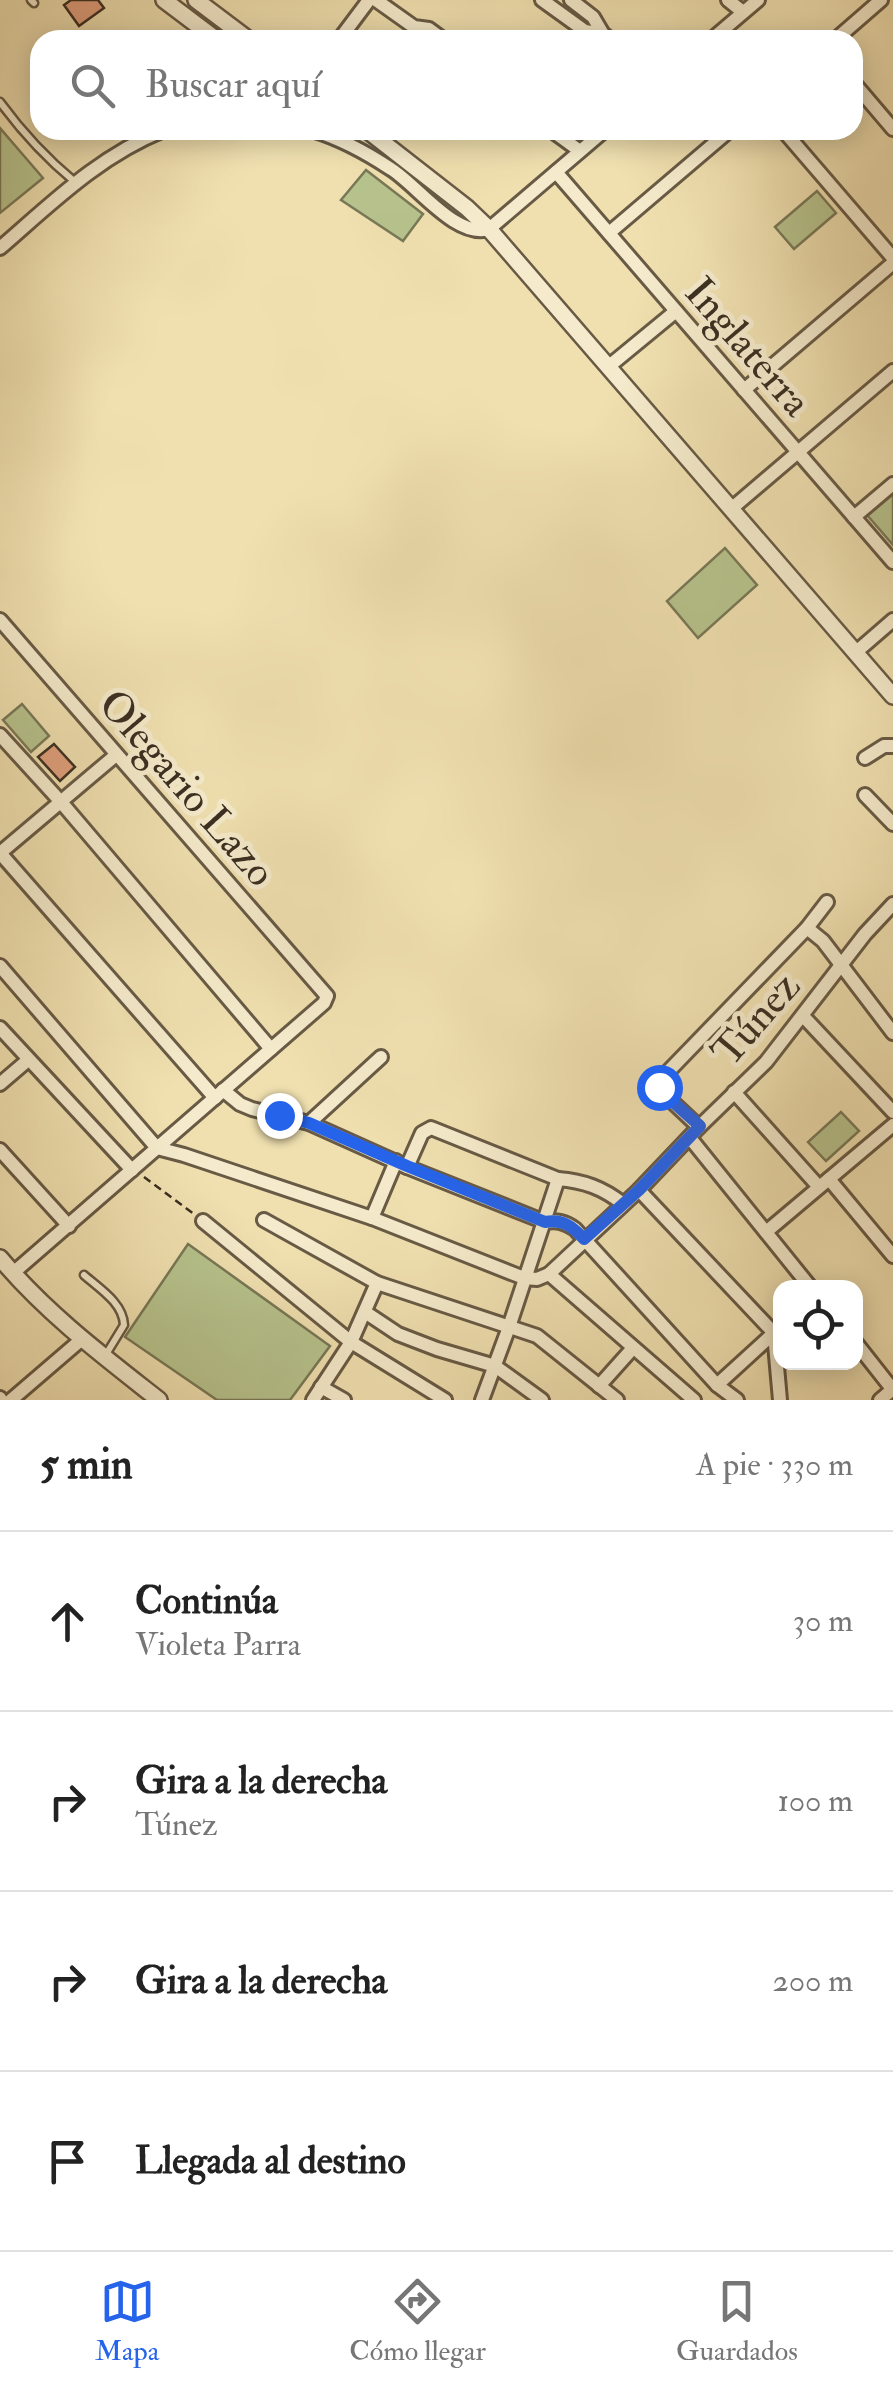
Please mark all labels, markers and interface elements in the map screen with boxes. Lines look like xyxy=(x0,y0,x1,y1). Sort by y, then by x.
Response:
search box xyxy=(30,30,863,140)
icon: search xyxy=(65,58,120,113)
text: Buscar aquí xyxy=(145,61,321,109)
street label: Inglaterra xyxy=(673,267,822,428)
street label: Olegario Lazo xyxy=(87,679,286,897)
street label: Túnez xyxy=(701,961,812,1077)
route start xyxy=(637,1065,683,1111)
route end xyxy=(257,1093,303,1139)
map controls xyxy=(773,1280,863,1370)
button: locate xyxy=(773,1280,863,1370)
text: 5 min xyxy=(40,1439,133,1491)
text: A pie · 330 m xyxy=(696,1445,853,1485)
text: Continúa xyxy=(135,1577,278,1625)
icon: ahead xyxy=(40,1594,95,1649)
text: 30 m xyxy=(793,1601,853,1641)
text: Violeta Parra xyxy=(135,1625,301,1665)
text: Gira a la derecha xyxy=(135,1757,387,1805)
icon: right xyxy=(40,1774,95,1829)
text: 100 m xyxy=(777,1781,853,1821)
text: Túnez xyxy=(135,1805,217,1845)
icon: right xyxy=(40,1954,95,2009)
text: Gira a la derecha xyxy=(135,1957,387,2005)
text: 200 m xyxy=(772,1961,853,2001)
icon: arrive xyxy=(40,2134,95,2189)
text: Llegada al destino xyxy=(135,2137,406,2185)
tab: Mapa xyxy=(95,2274,159,2369)
tab: Cómo llegar xyxy=(349,2274,486,2369)
tab: Guardados xyxy=(676,2274,798,2369)

